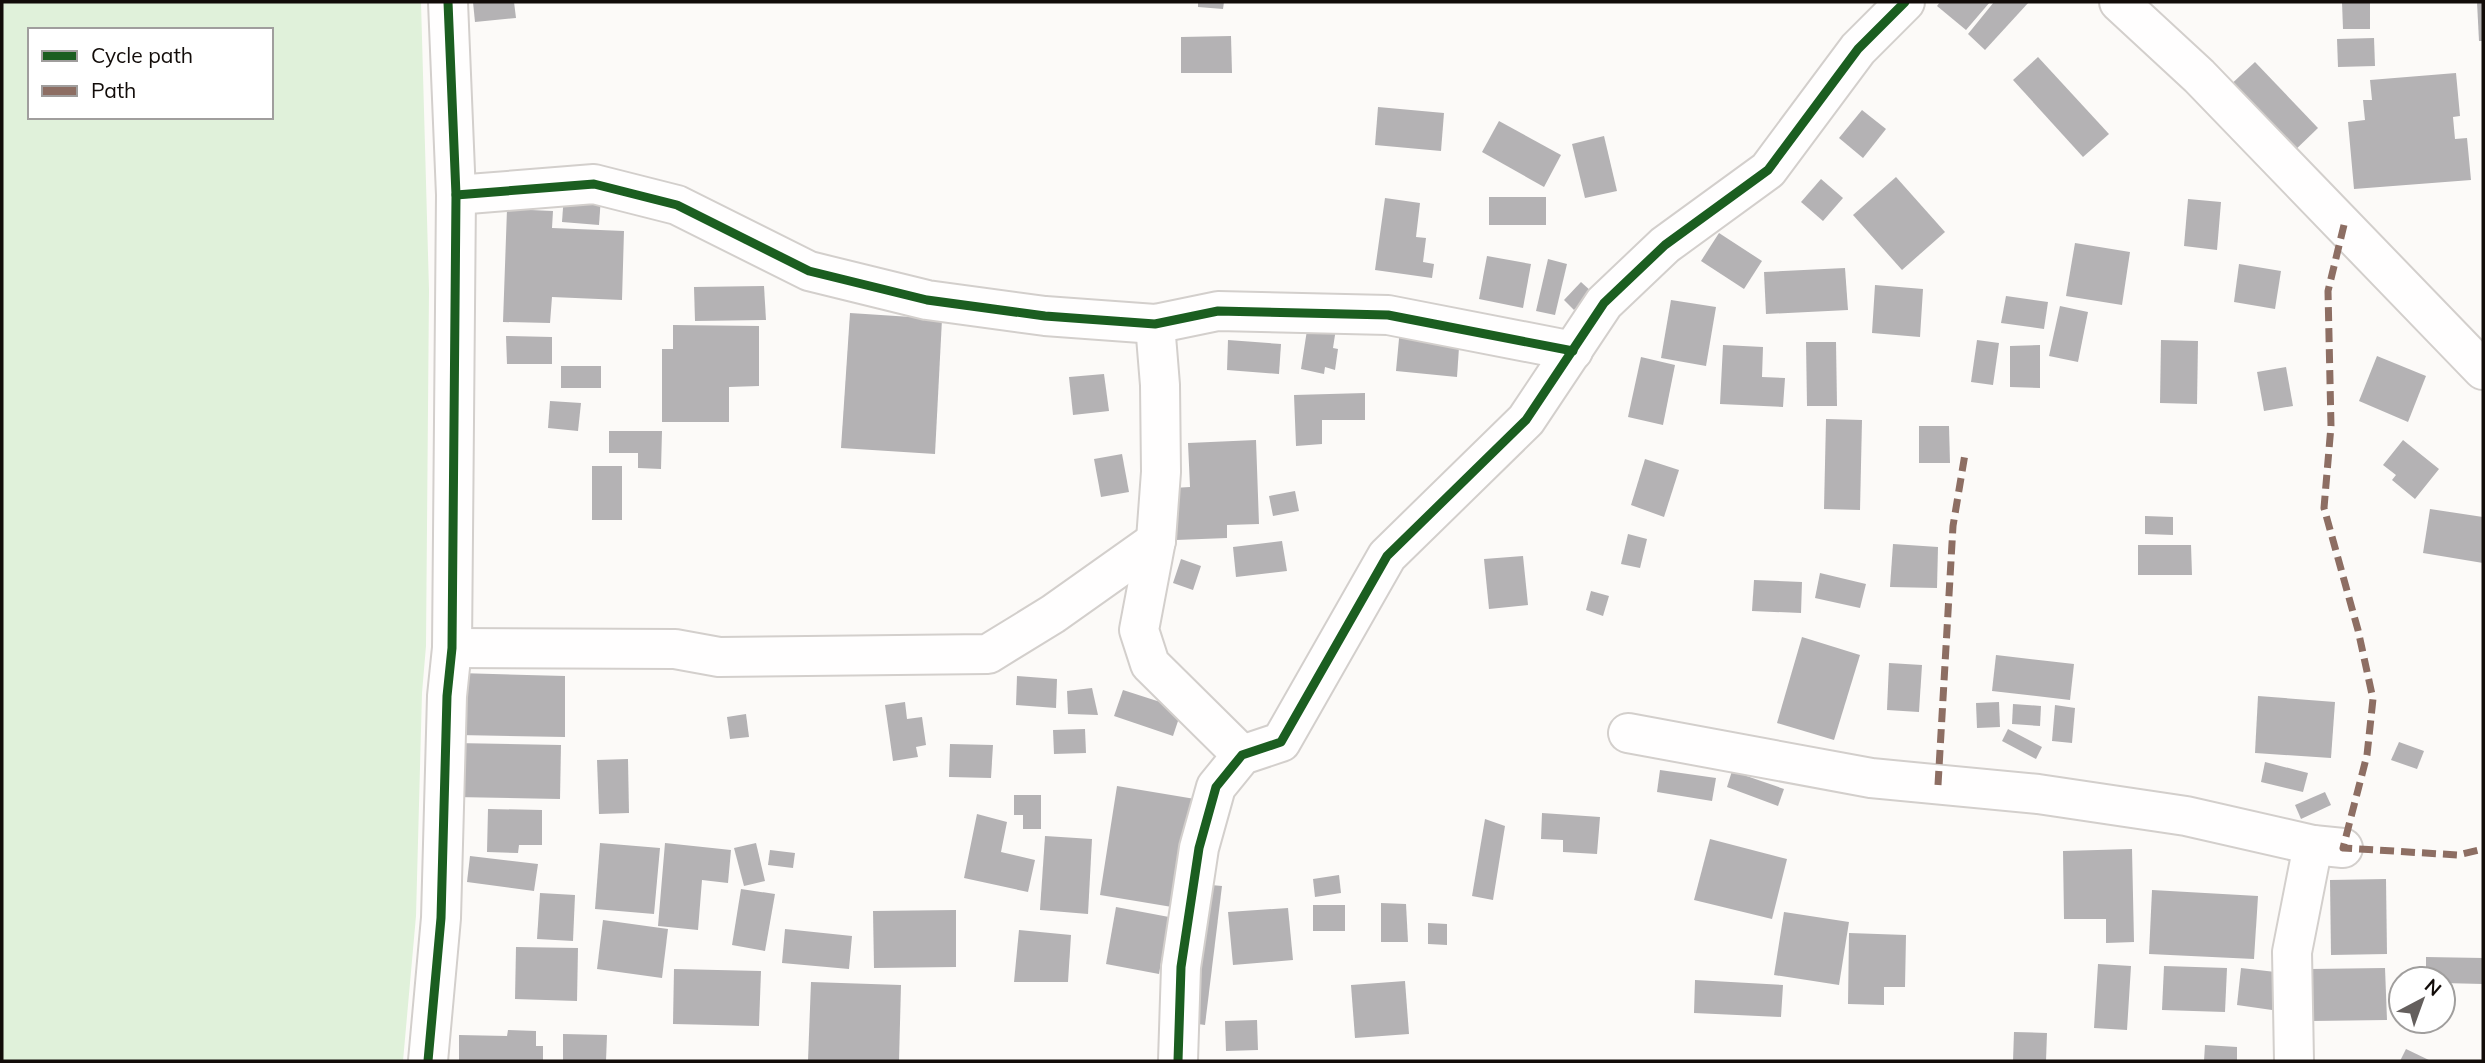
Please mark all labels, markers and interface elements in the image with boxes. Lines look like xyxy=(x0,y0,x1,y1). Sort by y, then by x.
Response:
legend xyxy=(28,28,273,119)
text: Cycle path xyxy=(91,42,193,68)
text: Path xyxy=(91,77,136,103)
north arrow xyxy=(2387,965,2457,1035)
text: N xyxy=(2420,973,2446,1001)

